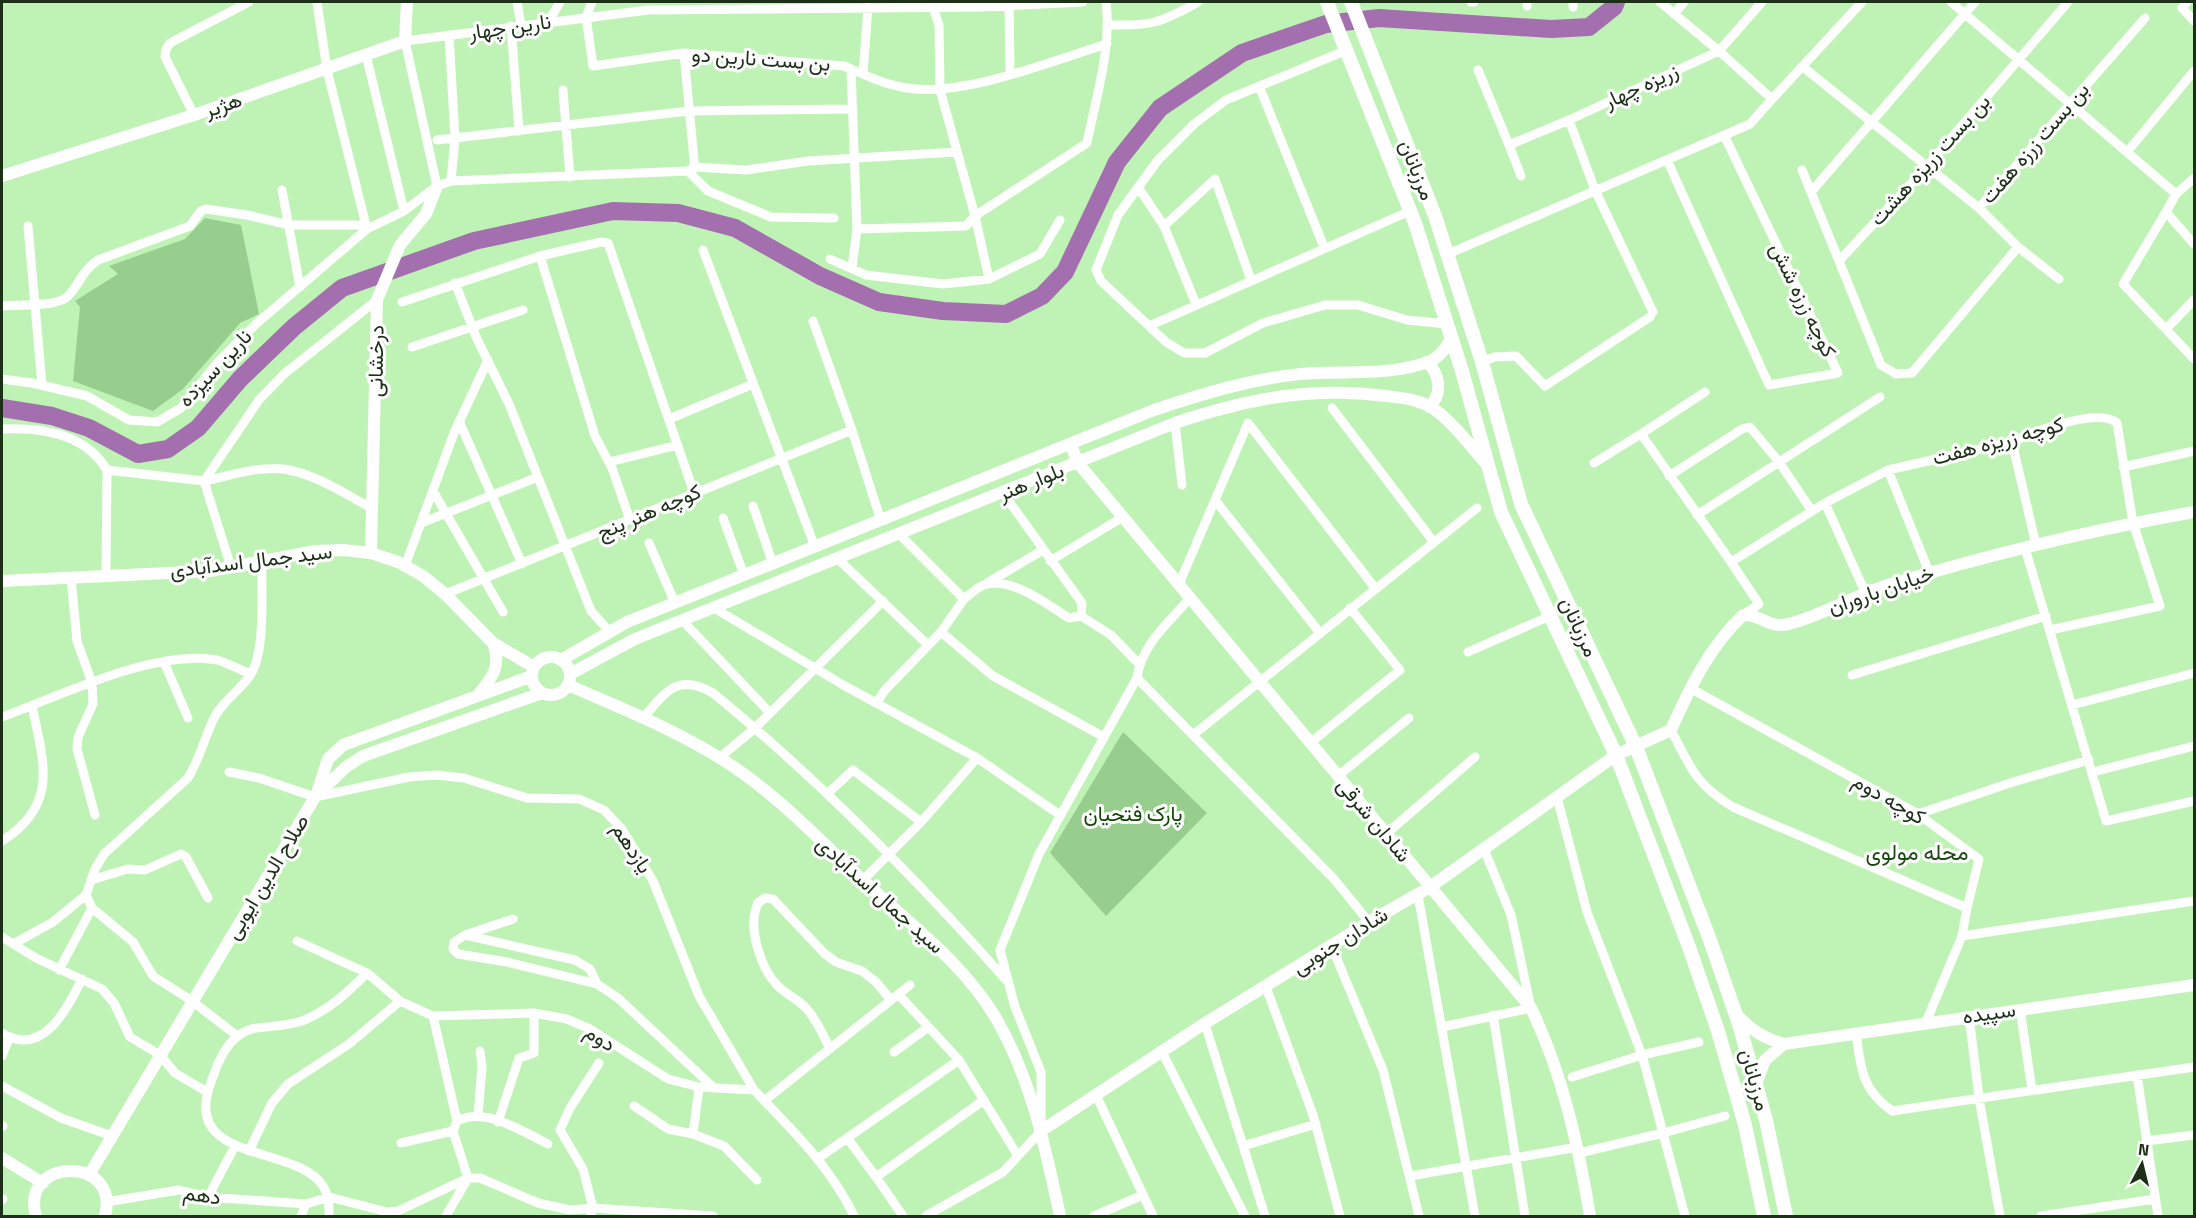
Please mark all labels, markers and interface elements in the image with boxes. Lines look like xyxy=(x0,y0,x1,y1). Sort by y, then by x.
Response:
street label: نارین چهار xyxy=(466,4,553,48)
street label: بن بست نارین دو xyxy=(691,37,832,79)
street label: زریزه چهار xyxy=(1597,54,1683,117)
street label: بن بست زرزه هفت xyxy=(1972,74,2096,210)
street label: هژیر xyxy=(199,83,246,126)
street label: بن بست زریزه هشت xyxy=(1861,86,1997,232)
street label: مرزبانان xyxy=(1391,134,1445,205)
street label: کوچه زرزه شش xyxy=(1762,237,1846,363)
street label: نارین سیزده xyxy=(170,321,259,414)
street label: درخشانی xyxy=(358,324,392,398)
street label: کوچه زریزه هفت xyxy=(1928,407,2067,473)
street label: بلوار هنر xyxy=(992,453,1068,509)
street label: کوچه هنر پنج xyxy=(591,475,706,547)
street label: سید جمال اسدآبادی xyxy=(168,534,334,586)
street label: خیابان باروران xyxy=(1823,556,1938,622)
street label: مرزبانان xyxy=(1552,591,1608,662)
street label: کوچه دوم xyxy=(1847,764,1932,832)
street label: شادان شرقی xyxy=(1330,770,1420,869)
park label: پارک فتحیان xyxy=(1083,797,1183,829)
street label: صلاح الدین ایوبی xyxy=(216,808,316,945)
street label: یازدهم xyxy=(604,815,661,879)
street label: سید جمال اسدآبادی xyxy=(809,828,952,961)
district label: محله مولوی xyxy=(1865,835,1969,869)
street label: شادان جنوبی xyxy=(1285,898,1394,982)
street label: سپیده xyxy=(1960,992,2018,1032)
street label: دوم xyxy=(579,1015,623,1059)
street label: مرزبانان xyxy=(1732,1045,1780,1114)
north arrow xyxy=(2112,1134,2172,1194)
text: N xyxy=(2137,1137,2151,1162)
street label: دهم xyxy=(181,1176,223,1212)

